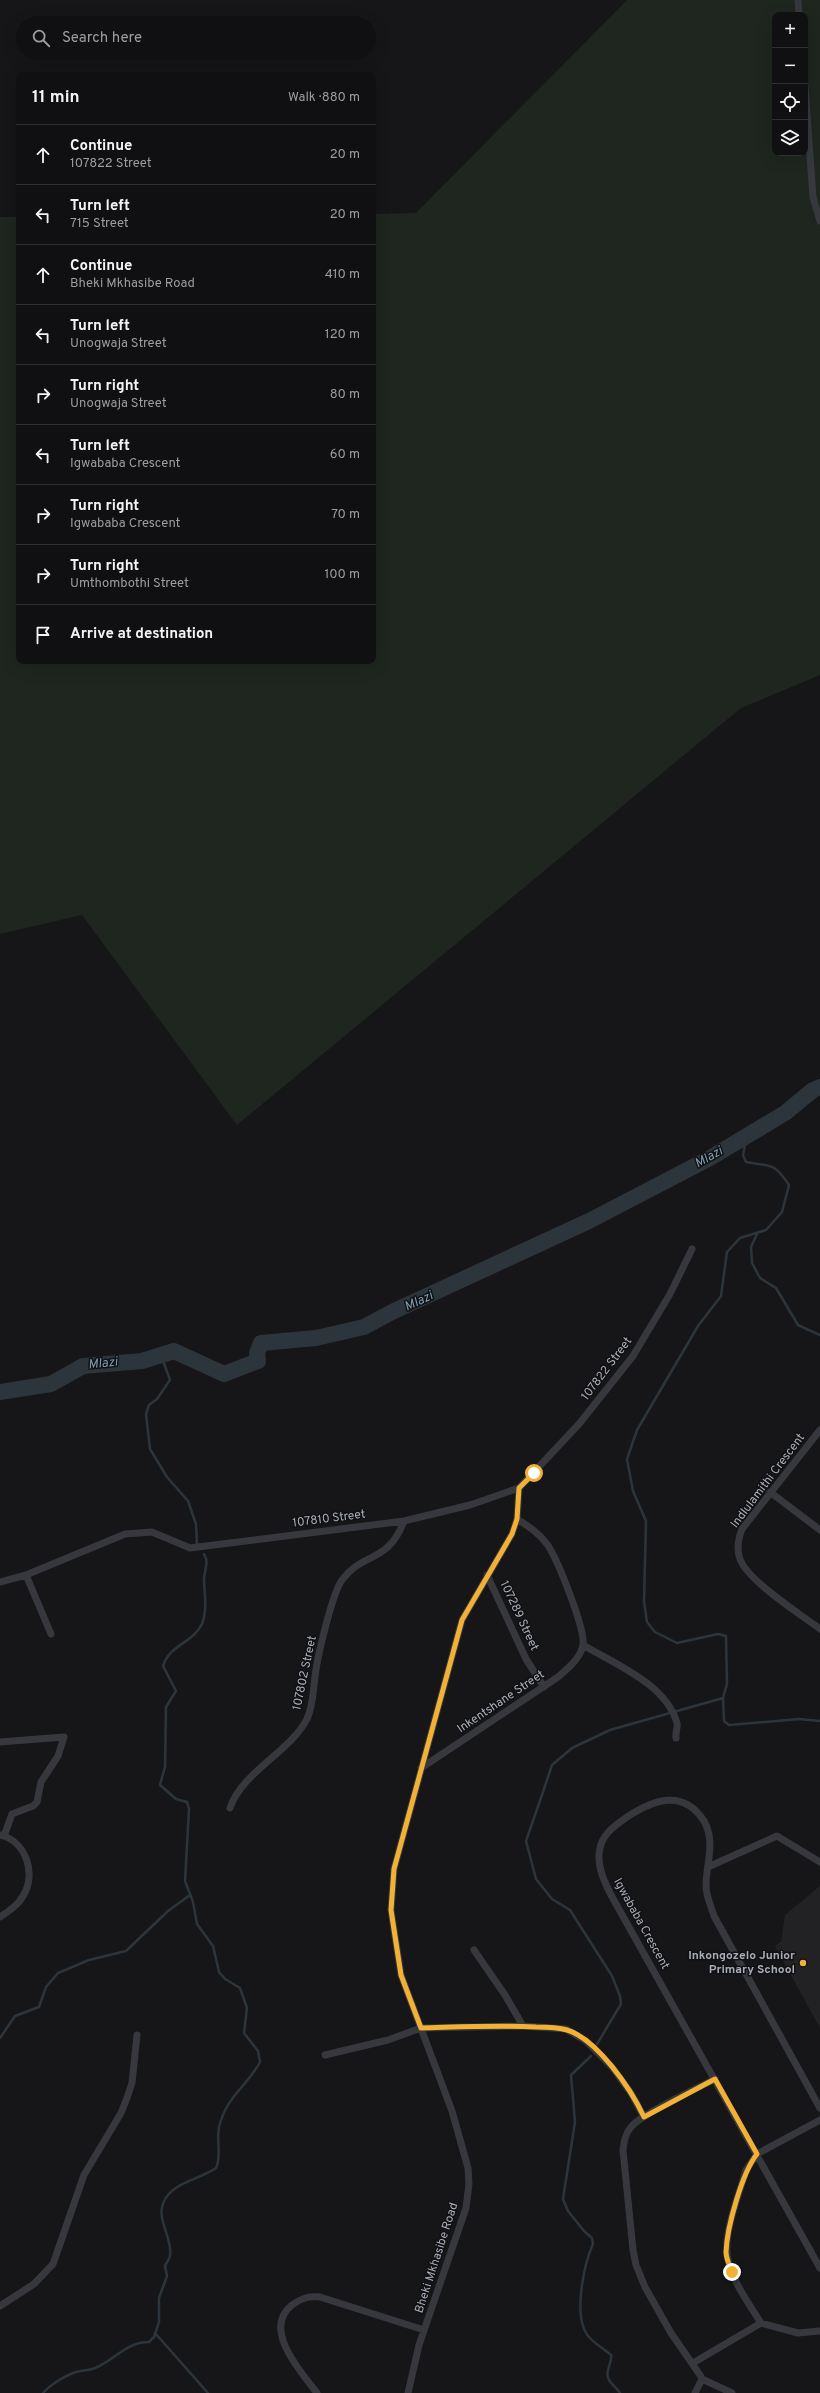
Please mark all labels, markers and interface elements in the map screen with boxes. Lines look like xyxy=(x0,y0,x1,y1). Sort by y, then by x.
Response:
map controls xyxy=(772,12,808,156)
button: + xyxy=(772,12,808,48)
search box xyxy=(16,16,376,60)
icon: search xyxy=(30,27,52,49)
text: Search here xyxy=(62,29,142,48)
button: − xyxy=(772,48,808,84)
button: locate xyxy=(772,84,808,120)
text: 11 min xyxy=(32,87,80,109)
text: Walk · 880 m xyxy=(288,90,360,106)
button: layers xyxy=(772,120,808,156)
text: Continue xyxy=(70,137,132,156)
icon: ahead xyxy=(32,144,54,166)
text: 20 m xyxy=(330,147,360,163)
text: 107822 Street xyxy=(70,156,152,172)
text: Turn left xyxy=(70,197,130,216)
icon: left xyxy=(32,204,54,226)
text: 20 m xyxy=(330,207,360,223)
text: 715 Street xyxy=(70,216,129,232)
text: Continue xyxy=(70,257,132,276)
icon: ahead xyxy=(32,264,54,286)
text: 410 m xyxy=(325,267,360,283)
text: Bheki Mkhasibe Road xyxy=(70,276,195,292)
text: Turn left xyxy=(70,317,130,336)
icon: left xyxy=(32,324,54,346)
text: 120 m xyxy=(325,327,360,343)
text: Unogwaja Street xyxy=(70,336,167,352)
text: Turn right xyxy=(70,377,139,396)
icon: right xyxy=(32,384,54,406)
text: 80 m xyxy=(330,387,360,403)
text: Unogwaja Street xyxy=(70,396,167,412)
text: Turn left xyxy=(70,437,130,456)
icon: left xyxy=(32,444,54,466)
text: 60 m xyxy=(330,447,360,463)
text: Igwababa Crescent xyxy=(70,456,180,472)
text: Turn right xyxy=(70,497,139,516)
icon: right xyxy=(32,504,54,526)
text: 70 m xyxy=(331,507,360,523)
text: Igwababa Crescent xyxy=(70,516,180,532)
text: Turn right xyxy=(70,557,139,576)
icon: right xyxy=(32,564,54,586)
text: 100 m xyxy=(324,567,360,583)
text: Umthombothi Street xyxy=(70,576,189,592)
icon: arrive xyxy=(32,624,54,646)
text: Arrive at destination xyxy=(70,625,213,644)
water label: Mlazi xyxy=(692,1143,726,1172)
water label: Mlazi xyxy=(402,1288,436,1315)
street label: 107822 Street xyxy=(578,1334,636,1404)
water label: Mlazi xyxy=(87,1354,119,1374)
street label: Indlulamithi Crescent xyxy=(727,1430,809,1532)
route start xyxy=(525,1464,543,1482)
street label: 107810 Street xyxy=(292,1507,366,1531)
street label: 107289 Street xyxy=(496,1578,542,1654)
street label: 107802 Street xyxy=(289,1634,321,1712)
street label: Inkentshane Street xyxy=(454,1667,548,1737)
street label: Igwababa Crescent xyxy=(609,1876,673,1972)
place label: Inkongozelo Junior Primary School xyxy=(688,1948,795,1978)
marker: Inkongozelo Junior Primary School xyxy=(798,1958,808,1968)
street label: Bheki Mkhasibe Road xyxy=(412,2201,462,2315)
route end xyxy=(723,2263,741,2281)

